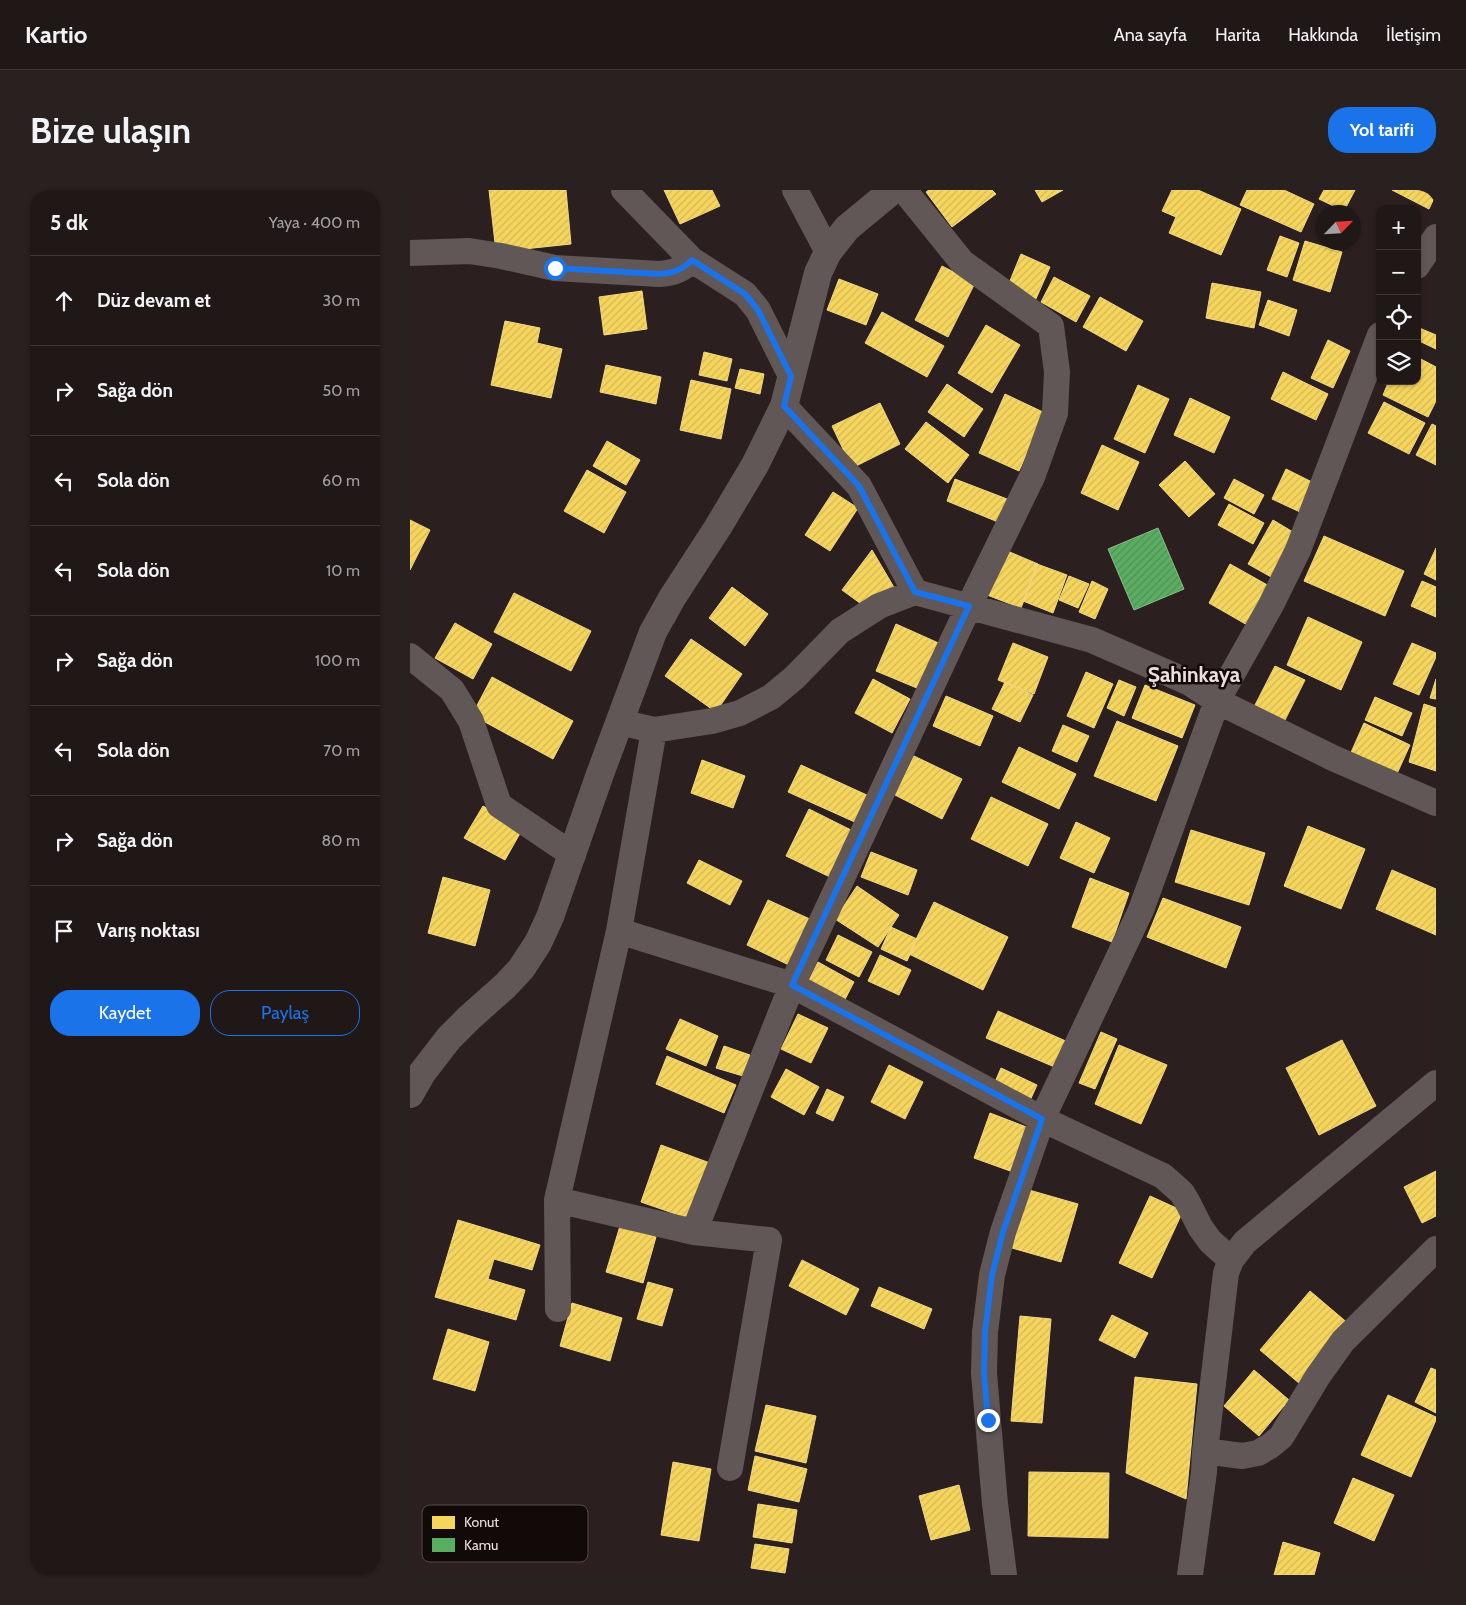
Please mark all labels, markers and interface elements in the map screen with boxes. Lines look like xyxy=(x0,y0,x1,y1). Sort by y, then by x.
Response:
text: Kartio xyxy=(25,20,88,49)
text: Ana sayfa xyxy=(1114,24,1187,46)
text: Harita xyxy=(1215,24,1260,46)
text: Hakkında xyxy=(1288,24,1358,46)
text: İletişim xyxy=(1386,24,1441,46)
button: Yol tarifi xyxy=(1328,107,1436,153)
text: Bize ulaşın xyxy=(30,109,191,152)
north arrow xyxy=(1316,205,1361,250)
map controls xyxy=(1376,205,1421,385)
button: + xyxy=(1376,205,1421,250)
text: 5 dk xyxy=(50,210,88,235)
text: Yaya · 400 m xyxy=(269,213,360,232)
button: − xyxy=(1376,250,1421,295)
route start xyxy=(544,257,567,280)
icon: ahead xyxy=(50,287,78,315)
text: Düz devam et xyxy=(97,289,211,312)
text: 30 m xyxy=(323,291,360,310)
button: locate xyxy=(1376,295,1421,340)
button: layers xyxy=(1376,340,1421,385)
icon: right xyxy=(50,377,78,405)
text: Sağa dön xyxy=(97,379,173,402)
text: 50 m xyxy=(323,381,360,400)
icon: left xyxy=(50,467,78,495)
text: Sola dön xyxy=(97,469,170,492)
text: 60 m xyxy=(322,471,360,490)
icon: left xyxy=(50,557,78,585)
text: Sola dön xyxy=(97,559,170,582)
text: 10 m xyxy=(326,561,360,580)
icon: right xyxy=(50,647,78,675)
text: Sağa dön xyxy=(97,649,173,672)
text: 100 m xyxy=(315,651,360,670)
district label: Şahinkaya xyxy=(1148,662,1241,687)
icon: left xyxy=(50,737,78,765)
text: Sola dön xyxy=(97,739,170,762)
text: 70 m xyxy=(323,741,360,760)
icon: right xyxy=(50,827,78,855)
text: Sağa dön xyxy=(97,829,173,852)
text: 80 m xyxy=(322,831,360,850)
icon: arrive xyxy=(50,917,78,945)
text: Varış noktası xyxy=(97,919,200,942)
button: Kaydet xyxy=(50,990,200,1036)
button: Paylaş xyxy=(210,990,360,1036)
route end xyxy=(977,1409,1000,1432)
legend xyxy=(422,1505,588,1562)
text: Konut xyxy=(464,1513,499,1531)
text: Kamu xyxy=(464,1536,498,1554)

